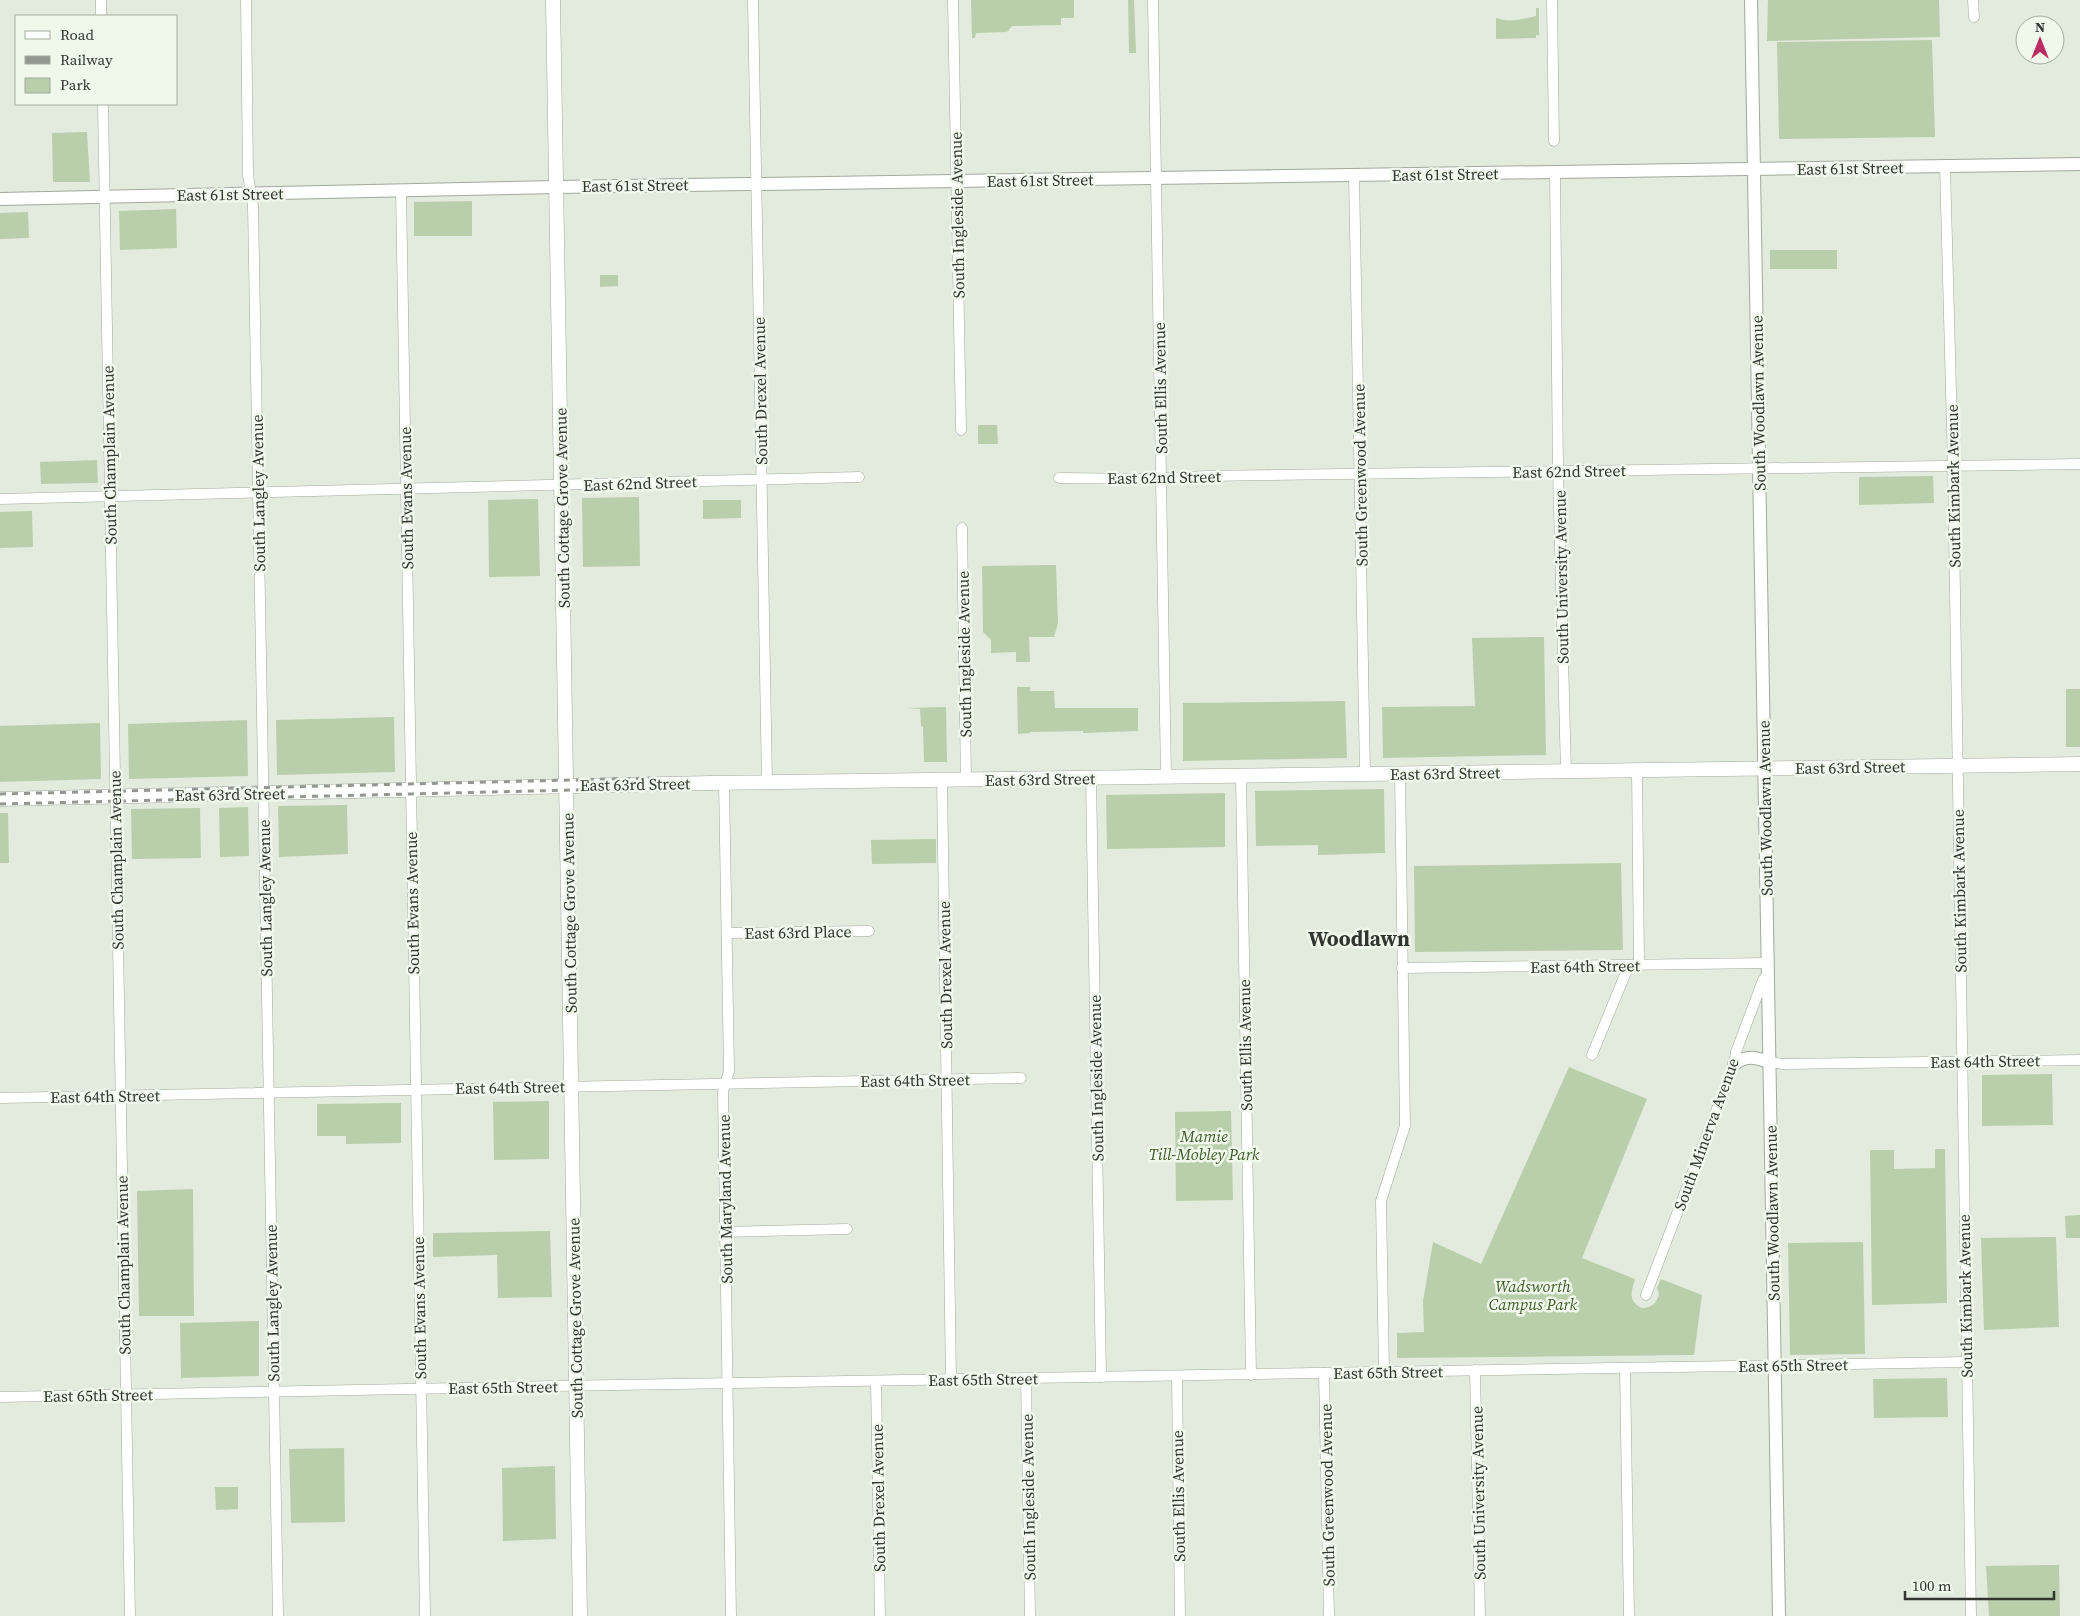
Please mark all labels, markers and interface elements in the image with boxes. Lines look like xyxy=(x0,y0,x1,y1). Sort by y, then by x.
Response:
legend xyxy=(15,15,178,105)
north arrow xyxy=(2015,15,2065,65)
text: N xyxy=(2035,17,2045,37)
text: Road xyxy=(60,24,94,45)
text: Railway xyxy=(60,49,113,70)
text: Park xyxy=(60,74,92,95)
street label: South Ingleside Avenue xyxy=(945,132,969,298)
street label: East 61st Street xyxy=(1796,156,1904,180)
street label: East 61st Street xyxy=(1391,162,1499,186)
street label: East 61st Street xyxy=(986,168,1094,192)
street label: East 61st Street xyxy=(581,173,689,197)
street label: East 61st Street xyxy=(176,182,284,206)
street label: South Woodlawn Avenue xyxy=(1745,315,1771,491)
street label: South Drexel Avenue xyxy=(748,317,772,465)
street label: South Ellis Avenue xyxy=(1148,322,1172,454)
street label: South Champlain Avenue xyxy=(96,365,122,545)
street label: South Greenwood Avenue xyxy=(1347,384,1373,566)
street label: South Kimbark Avenue xyxy=(1941,404,1965,568)
street label: South Cottage Grove Avenue xyxy=(549,408,575,608)
street label: South Langley Avenue xyxy=(246,414,270,572)
street label: South Evans Avenue xyxy=(394,426,418,570)
street label: East 62nd Street xyxy=(1512,459,1627,483)
street label: East 62nd Street xyxy=(1107,465,1222,489)
street label: East 62nd Street xyxy=(583,470,698,496)
street label: South University Avenue xyxy=(1548,490,1574,664)
street label: South Ingleside Avenue xyxy=(952,571,976,737)
street label: South Woodlawn Avenue xyxy=(1752,720,1778,896)
street label: East 63rd Street xyxy=(1795,755,1906,779)
street label: East 63rd Street xyxy=(1390,761,1501,785)
street label: East 63rd Street xyxy=(985,767,1096,791)
street label: South Champlain Avenue xyxy=(103,770,129,950)
street label: East 63rd Street xyxy=(580,772,691,796)
street label: East 63rd Street xyxy=(175,782,286,806)
street label: South Kimbark Avenue xyxy=(1947,809,1971,973)
street label: South Cottage Grove Avenue xyxy=(556,813,582,1013)
street label: South Langley Avenue xyxy=(253,819,277,977)
street label: South Evans Avenue xyxy=(400,831,424,975)
street label: South Drexel Avenue xyxy=(933,901,957,1049)
street label: East 63rd Place xyxy=(744,920,852,944)
district label: Woodlawn xyxy=(1308,924,1410,953)
street label: East 64th Street xyxy=(1530,954,1641,978)
street label: South Ellis Avenue xyxy=(1233,979,1257,1111)
street label: South Ingleside Avenue xyxy=(1084,995,1108,1161)
street label: East 64th Street xyxy=(1930,1049,2041,1073)
street label: South Minerva Avenue xyxy=(1668,1055,1744,1213)
street label: East 64th Street xyxy=(860,1068,971,1092)
street label: East 64th Street xyxy=(455,1075,566,1099)
street label: East 64th Street xyxy=(50,1084,161,1108)
street label: South Maryland Avenue xyxy=(713,1114,737,1284)
park label: Mamie Till-Mobley Park xyxy=(1149,1125,1260,1165)
street label: South Woodlawn Avenue xyxy=(1759,1125,1785,1301)
street label: South Champlain Avenue xyxy=(110,1175,136,1355)
street label: South Kimbark Avenue xyxy=(1953,1214,1977,1378)
street label: South Cottage Grove Avenue xyxy=(562,1218,588,1418)
street label: South Langley Avenue xyxy=(260,1224,284,1382)
street label: South Evans Avenue xyxy=(407,1236,431,1380)
park label: Wadsworth Campus Park xyxy=(1489,1275,1578,1315)
street label: East 65th Street xyxy=(1738,1353,1849,1377)
street label: East 65th Street xyxy=(1333,1360,1444,1384)
street label: East 65th Street xyxy=(928,1367,1039,1391)
street label: East 65th Street xyxy=(448,1375,559,1399)
street label: East 65th Street xyxy=(43,1383,154,1407)
street label: South Greenwood Avenue xyxy=(1314,1404,1340,1586)
street label: South University Avenue xyxy=(1465,1406,1491,1580)
street label: South Ingleside Avenue xyxy=(1016,1414,1040,1580)
street label: South Drexel Avenue xyxy=(866,1424,890,1572)
street label: South Ellis Avenue xyxy=(1166,1430,1190,1562)
scale bar xyxy=(1905,1568,2054,1600)
text: 100 m xyxy=(1912,1575,1952,1596)

